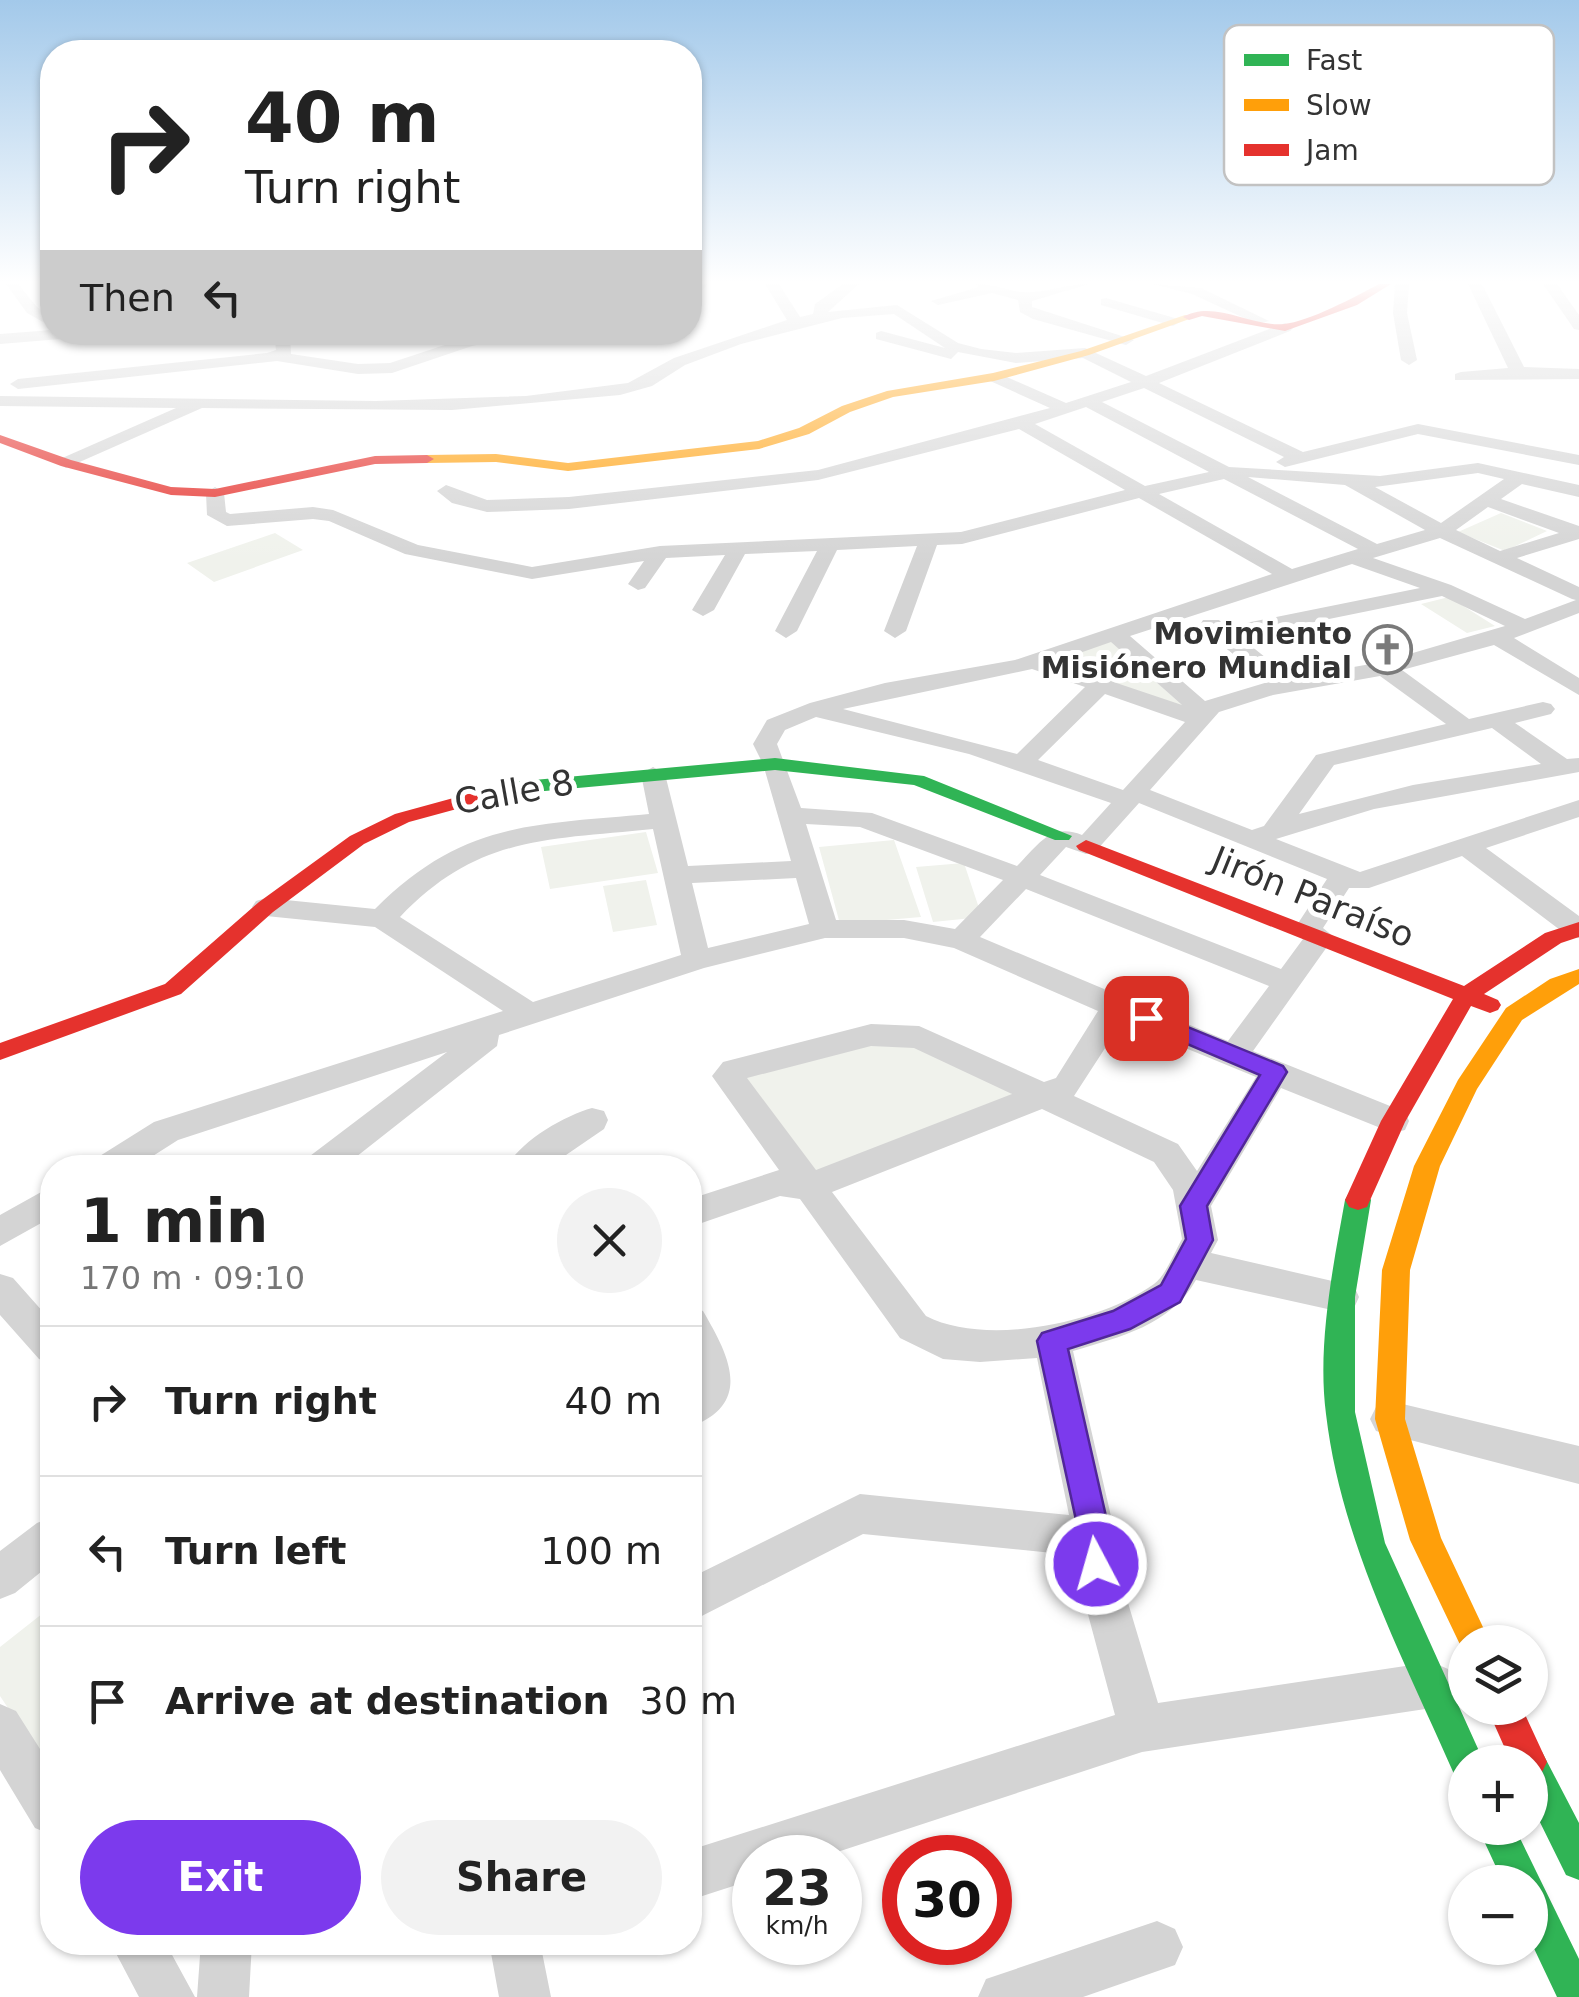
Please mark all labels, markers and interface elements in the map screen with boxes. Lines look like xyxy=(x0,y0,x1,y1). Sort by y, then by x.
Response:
legend xyxy=(1224,25,1554,185)
text: Fast xyxy=(1306,44,1362,77)
text: 40 m xyxy=(245,77,440,159)
icon: right xyxy=(80,80,210,210)
text: Slow xyxy=(1306,89,1372,122)
text: Jam xyxy=(1304,134,1359,167)
text: Turn right xyxy=(245,161,460,214)
icon: left xyxy=(195,270,250,325)
text: Then xyxy=(80,276,175,320)
place label: Movimiento Misiónero Mundial xyxy=(1041,616,1352,685)
church icon: Movimiento Misiónero Mundial xyxy=(1361,624,1413,676)
street label: Calle 8 xyxy=(451,762,577,822)
street label: Jirón Paraíso xyxy=(1204,838,1420,956)
pin xyxy=(1104,976,1189,1061)
icon: arrive xyxy=(1119,991,1174,1046)
text: 1 min xyxy=(80,1186,268,1256)
button: close xyxy=(557,1188,662,1293)
text: 170 m · 09:10 xyxy=(80,1259,305,1297)
icon: right xyxy=(80,1374,135,1429)
text: Turn right xyxy=(165,1379,377,1423)
text: 40 m xyxy=(565,1379,662,1423)
position arrow xyxy=(1044,1512,1148,1616)
icon: left xyxy=(80,1524,135,1579)
text: Turn left xyxy=(165,1529,346,1573)
text: 100 m xyxy=(540,1529,662,1573)
map controls xyxy=(1448,1625,1548,1965)
button: layers xyxy=(1448,1625,1548,1725)
icon: arrive xyxy=(80,1674,135,1729)
text: Arrive at destination xyxy=(165,1679,610,1723)
text: 30 m xyxy=(640,1679,737,1723)
button: + xyxy=(1448,1745,1548,1845)
button: Exit xyxy=(80,1820,361,1935)
button: Share xyxy=(381,1820,662,1935)
speed limit sign: 30 xyxy=(882,1835,1012,1965)
text: 23 xyxy=(762,1859,832,1917)
button: − xyxy=(1448,1865,1548,1965)
text: km/h xyxy=(765,1911,829,1940)

